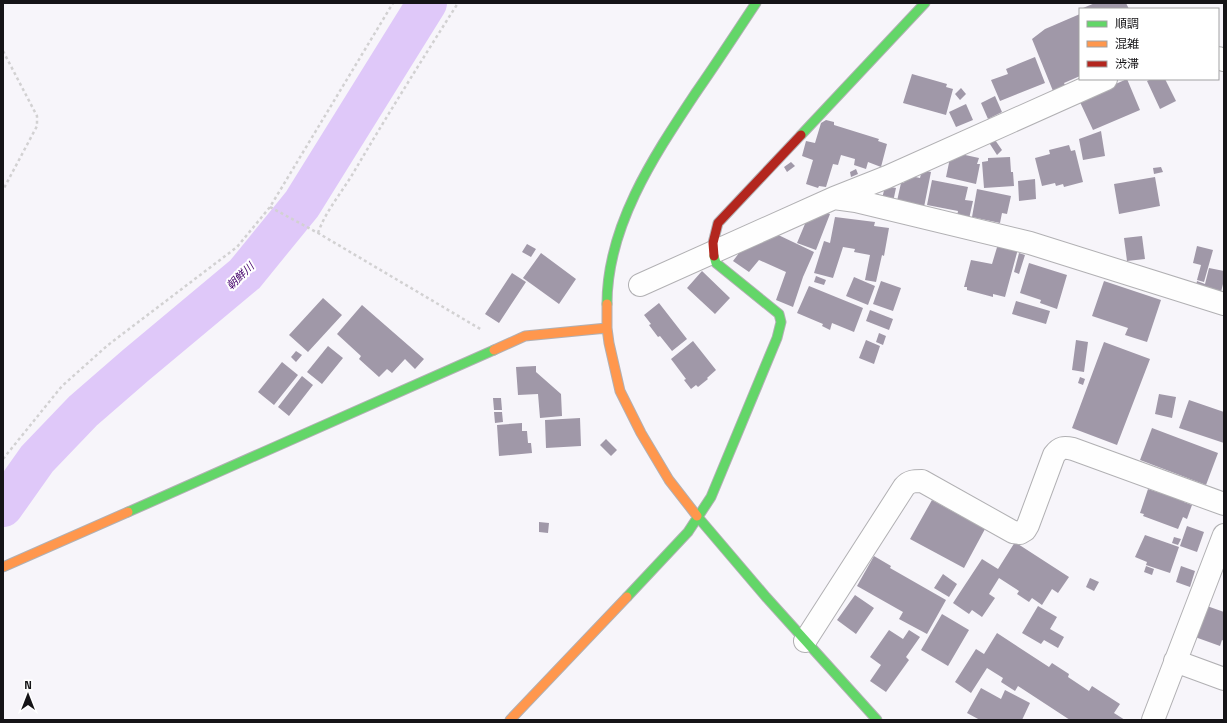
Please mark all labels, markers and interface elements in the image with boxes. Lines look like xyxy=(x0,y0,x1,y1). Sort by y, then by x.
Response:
legend xyxy=(1079,8,1219,80)
text: 順調 xyxy=(1115,14,1139,33)
text: 混雑 xyxy=(1115,34,1139,53)
text: 渋滞 xyxy=(1115,54,1139,73)
water label: 朝鮮川 xyxy=(223,258,258,293)
north arrow xyxy=(8,675,48,715)
text: N xyxy=(24,677,32,693)

